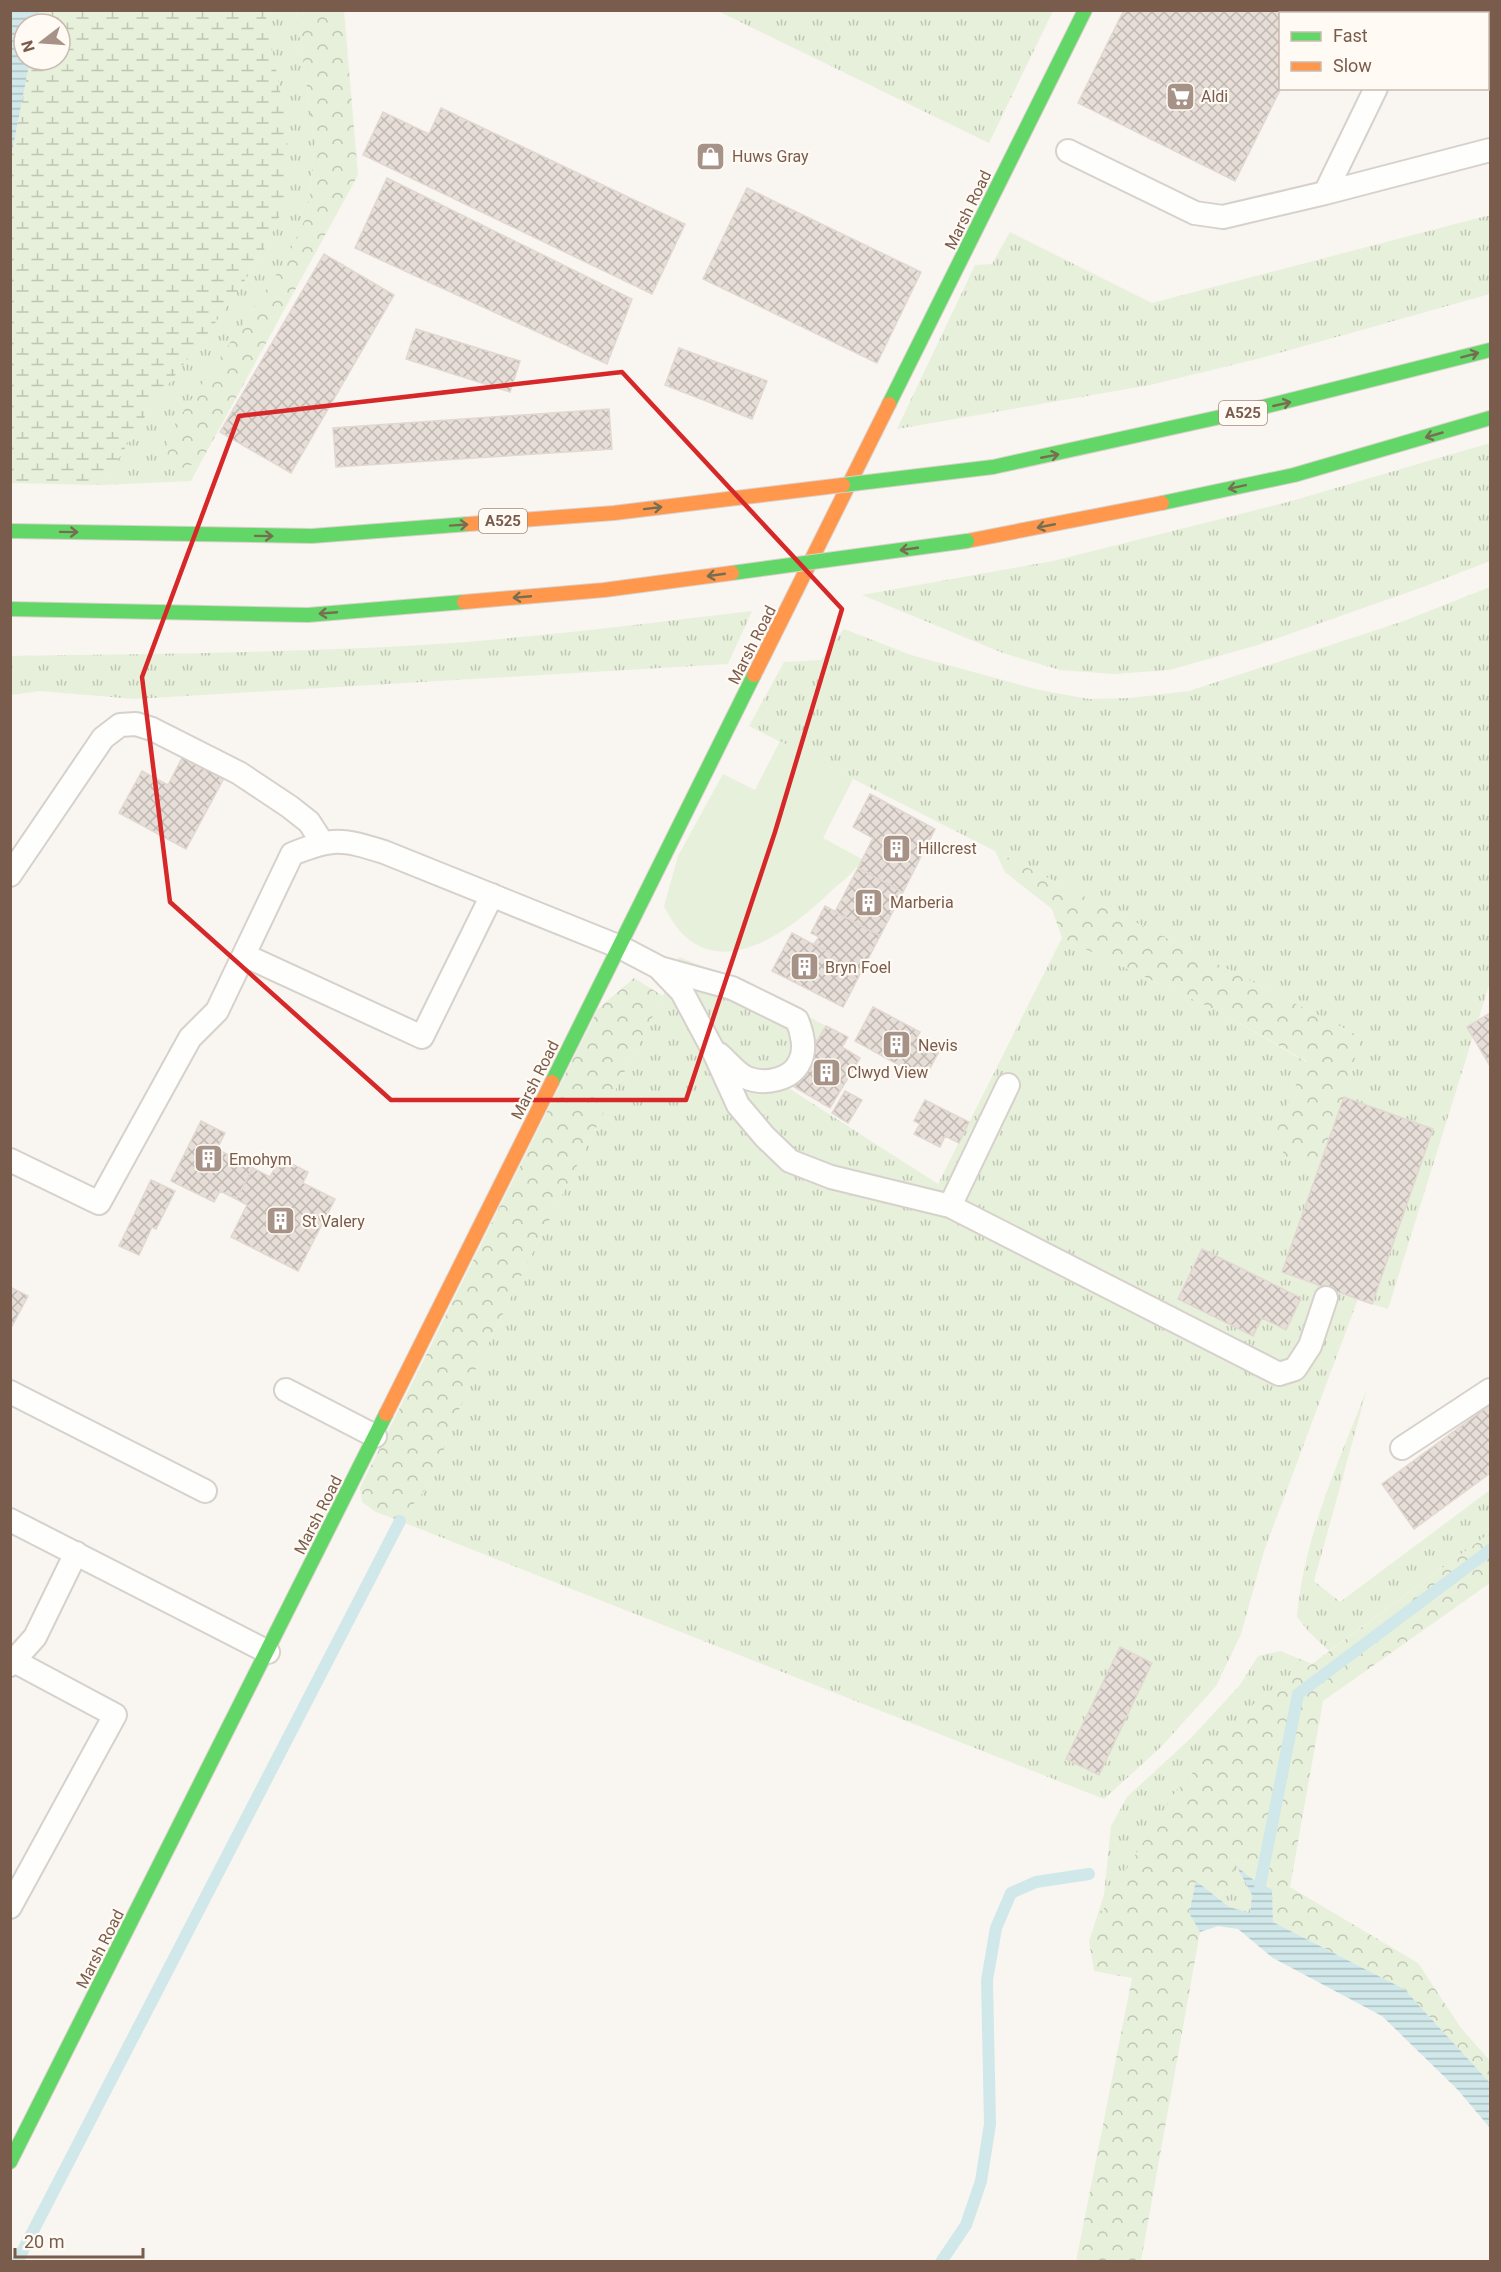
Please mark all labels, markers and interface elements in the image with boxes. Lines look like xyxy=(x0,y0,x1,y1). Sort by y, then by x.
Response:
north arrow xyxy=(12,12,72,72)
legend xyxy=(1279,12,1489,90)
text: Fast xyxy=(1333,25,1368,46)
text: N xyxy=(17,38,39,54)
text: Slow xyxy=(1333,55,1372,76)
supermarket icon: Aldi xyxy=(1164,80,1196,112)
place label: Aldi xyxy=(1201,87,1228,106)
shop icon: Huws Gray xyxy=(695,140,727,172)
place label: Huws Gray xyxy=(732,147,809,166)
street label: Marsh Road xyxy=(941,167,995,253)
one-way arrow xyxy=(1461,349,1480,360)
one-way arrow xyxy=(1272,398,1291,410)
road number: A525 xyxy=(1219,401,1267,425)
one-way arrow xyxy=(1425,429,1444,441)
one-way arrow xyxy=(1040,450,1060,461)
one-way arrow xyxy=(1228,482,1247,494)
one-way arrow xyxy=(642,502,662,513)
road number: A525 xyxy=(479,509,527,533)
one-way arrow xyxy=(448,519,468,530)
one-way arrow xyxy=(1037,521,1056,532)
one-way arrow xyxy=(58,526,78,538)
one-way arrow xyxy=(253,530,273,541)
one-way arrow xyxy=(899,544,919,555)
one-way arrow xyxy=(706,569,726,580)
one-way arrow xyxy=(512,591,532,602)
street label: Marsh Road xyxy=(724,602,780,688)
one-way arrow xyxy=(318,608,338,619)
building icon: Hillcrest xyxy=(881,832,913,864)
place label: Hillcrest xyxy=(918,839,977,858)
building icon: Marberia xyxy=(853,886,885,918)
place label: Marberia xyxy=(890,893,954,912)
building icon: Bryn Foel xyxy=(788,951,820,983)
place label: Bryn Foel xyxy=(825,958,891,977)
building icon: Nevis xyxy=(881,1029,913,1061)
place label: Nevis xyxy=(918,1036,958,1055)
street label: Marsh Road xyxy=(507,1037,563,1123)
building icon: Clwyd View xyxy=(810,1056,842,1088)
place label: Clwyd View xyxy=(847,1063,928,1082)
building icon: Emohym xyxy=(192,1143,224,1175)
place label: Emohym xyxy=(229,1150,292,1169)
building icon: St Valery xyxy=(265,1205,297,1237)
place label: St Valery xyxy=(302,1212,365,1231)
street label: Marsh Road xyxy=(290,1472,346,1558)
street label: Marsh Road xyxy=(72,1906,128,1992)
scale bar xyxy=(15,2221,142,2259)
text: 20 m xyxy=(24,2231,64,2252)

